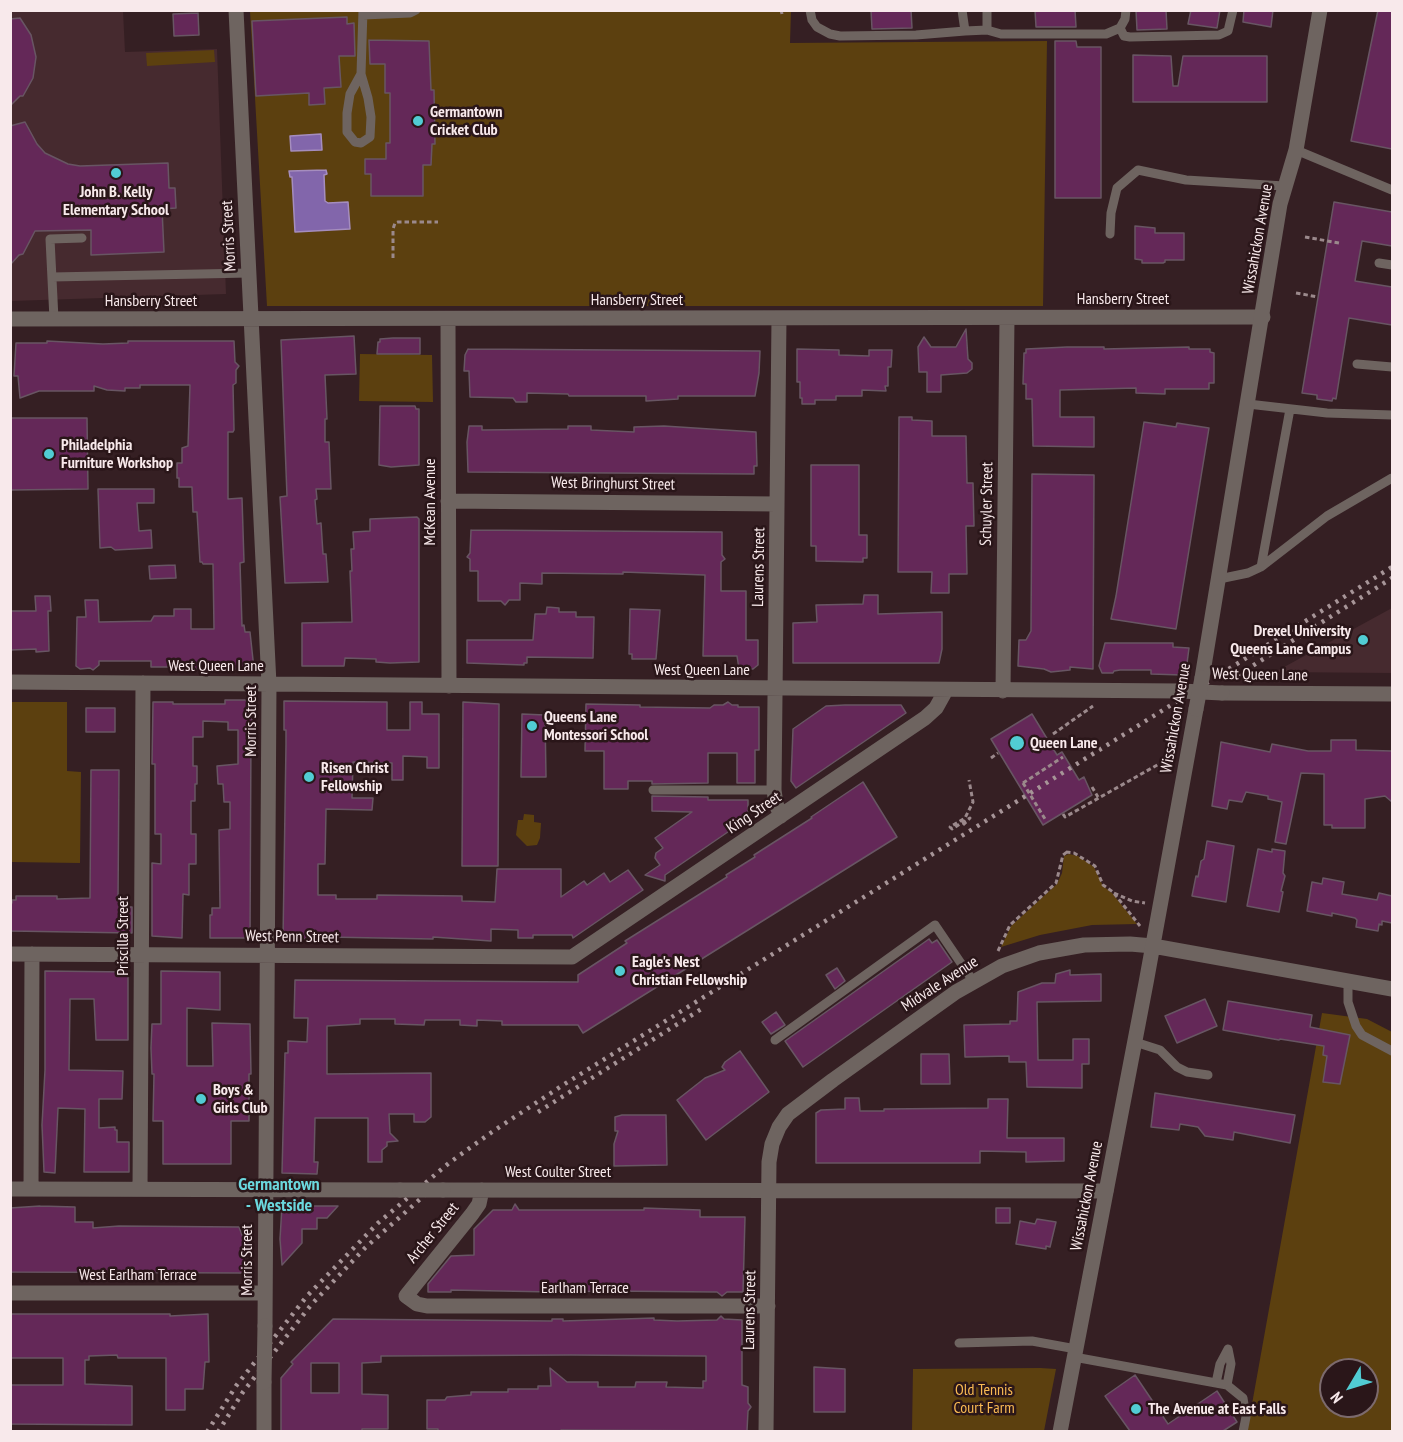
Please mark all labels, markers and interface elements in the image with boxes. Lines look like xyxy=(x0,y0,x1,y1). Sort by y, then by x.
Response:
place label: Germantown Cricket Club xyxy=(430,102,502,140)
marker: Germantown Cricket Club xyxy=(411,114,425,128)
marker: John B. Kelly Elementary School xyxy=(109,166,123,180)
place label: John B. Kelly Elementary School xyxy=(63,182,169,220)
street label: Wissahickon Avenue xyxy=(1239,182,1277,296)
street label: Morris Street xyxy=(218,200,240,272)
street label: Hansberry Street xyxy=(1077,289,1169,309)
street label: Hansberry Street xyxy=(591,290,683,310)
street label: Hansberry Street xyxy=(105,291,197,311)
place label: Philadelphia Furniture Workshop xyxy=(61,435,173,473)
marker: Philadelphia Furniture Workshop xyxy=(42,447,56,461)
street label: McKean Avenue xyxy=(420,458,440,546)
street label: Schuyler Street xyxy=(977,462,997,546)
street label: West Bringhurst Street xyxy=(551,473,675,495)
street label: Laurens Street xyxy=(749,527,769,607)
place label: Drexel University Queens Lane Campus xyxy=(1230,621,1351,659)
marker: Drexel University Queens Lane Campus xyxy=(1356,633,1370,647)
street label: West Queen Lane xyxy=(168,656,264,676)
street label: West Queen Lane xyxy=(654,660,750,680)
street label: Wissahickon Avenue xyxy=(1157,661,1195,775)
street label: West Queen Lane xyxy=(1212,665,1308,685)
street label: Morris Street xyxy=(241,685,261,757)
place label: Queens Lane Montessori School xyxy=(544,707,648,745)
marker: Queens Lane Montessori School xyxy=(525,719,539,733)
place label: Queen Lane xyxy=(1030,733,1098,753)
marker: Queen Lane xyxy=(1008,734,1026,752)
place label: Risen Christ Fellowship xyxy=(321,758,389,796)
marker: Risen Christ Fellowship xyxy=(302,770,316,784)
street label: King Street xyxy=(723,788,785,838)
street label: Priscilla Street xyxy=(113,896,133,976)
street label: West Penn Street xyxy=(245,927,339,947)
place label: Eagle's Nest Christian Fellowship xyxy=(632,952,747,990)
street label: Midvale Avenue xyxy=(898,952,982,1016)
marker: Eagle's Nest Christian Fellowship xyxy=(613,964,627,978)
place label: Boys & Girls Club xyxy=(213,1080,268,1118)
marker: Boys & Girls Club xyxy=(194,1092,208,1106)
street label: Wissahickon Avenue xyxy=(1067,1139,1107,1253)
street label: West Coulter Street xyxy=(505,1162,611,1182)
district label: Germantown - Westside xyxy=(238,1174,320,1216)
street label: Archer Street xyxy=(403,1199,463,1267)
street label: Morris Street xyxy=(237,1224,257,1296)
street label: West Earlham Terrace xyxy=(79,1265,197,1285)
street label: Laurens Street xyxy=(740,1270,760,1350)
street label: Earlham Terrace xyxy=(541,1278,629,1298)
north arrow xyxy=(1319,1358,1379,1418)
park label: Old Tennis Court Farm xyxy=(953,1380,1015,1418)
text: N xyxy=(1326,1388,1347,1407)
place label: The Avenue at East Falls xyxy=(1148,1399,1286,1419)
marker: The Avenue at East Falls xyxy=(1129,1402,1143,1416)

